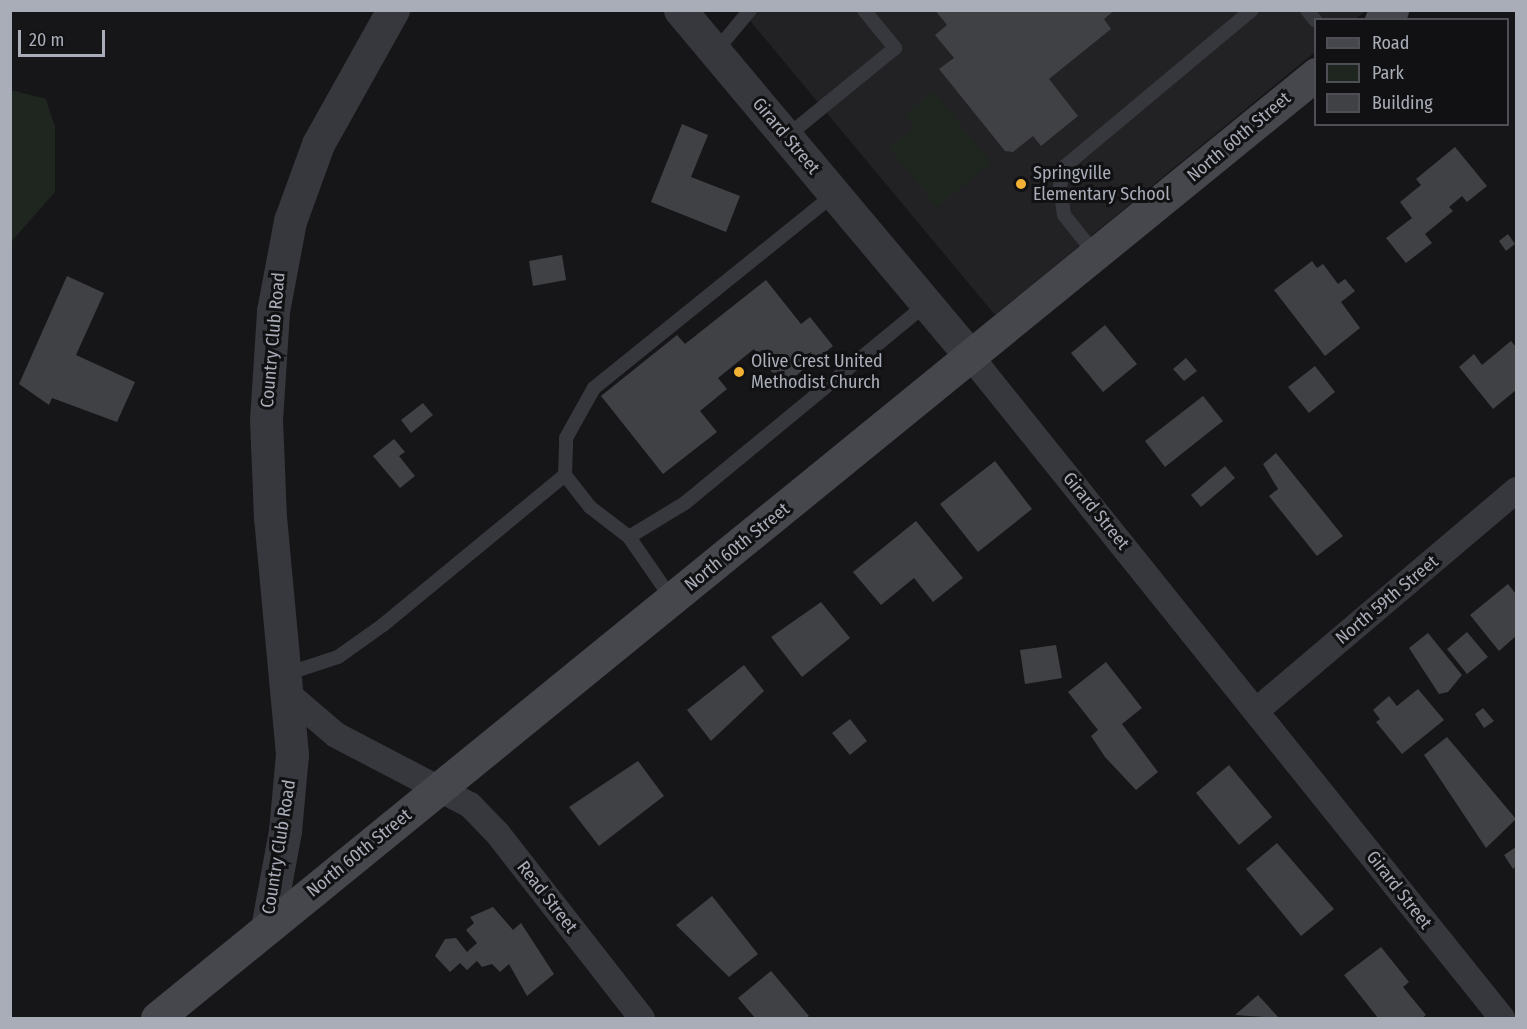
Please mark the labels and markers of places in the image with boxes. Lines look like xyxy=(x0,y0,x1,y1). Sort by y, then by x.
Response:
place label: Springville Elementary School xyxy=(1033,163,1170,206)
marker: Springville Elementary School xyxy=(1014,177,1028,191)
place label: Olive Crest United Methodist Church xyxy=(751,351,883,394)
marker: Olive Crest United Methodist Church xyxy=(732,365,746,379)

